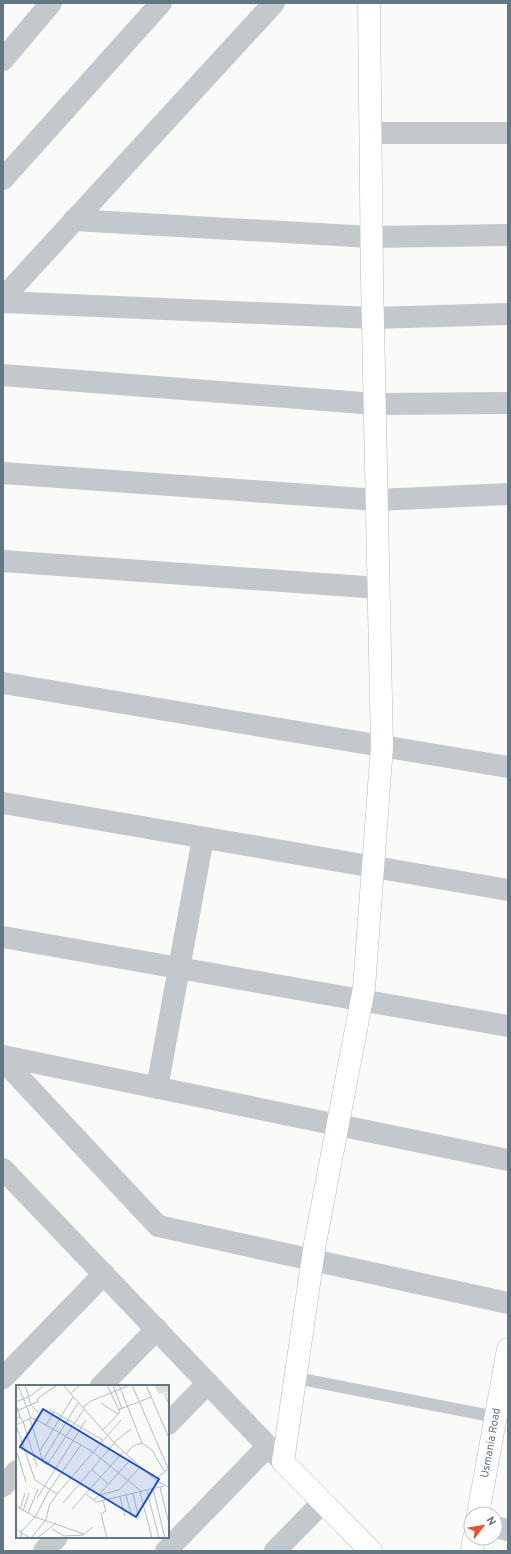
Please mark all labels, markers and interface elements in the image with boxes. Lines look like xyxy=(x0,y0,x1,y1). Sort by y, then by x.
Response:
inset map xyxy=(16,1385,169,1538)
street label: Usmania Road xyxy=(478,1407,504,1479)
north arrow xyxy=(463,1506,503,1546)
text: N xyxy=(483,1514,499,1528)

